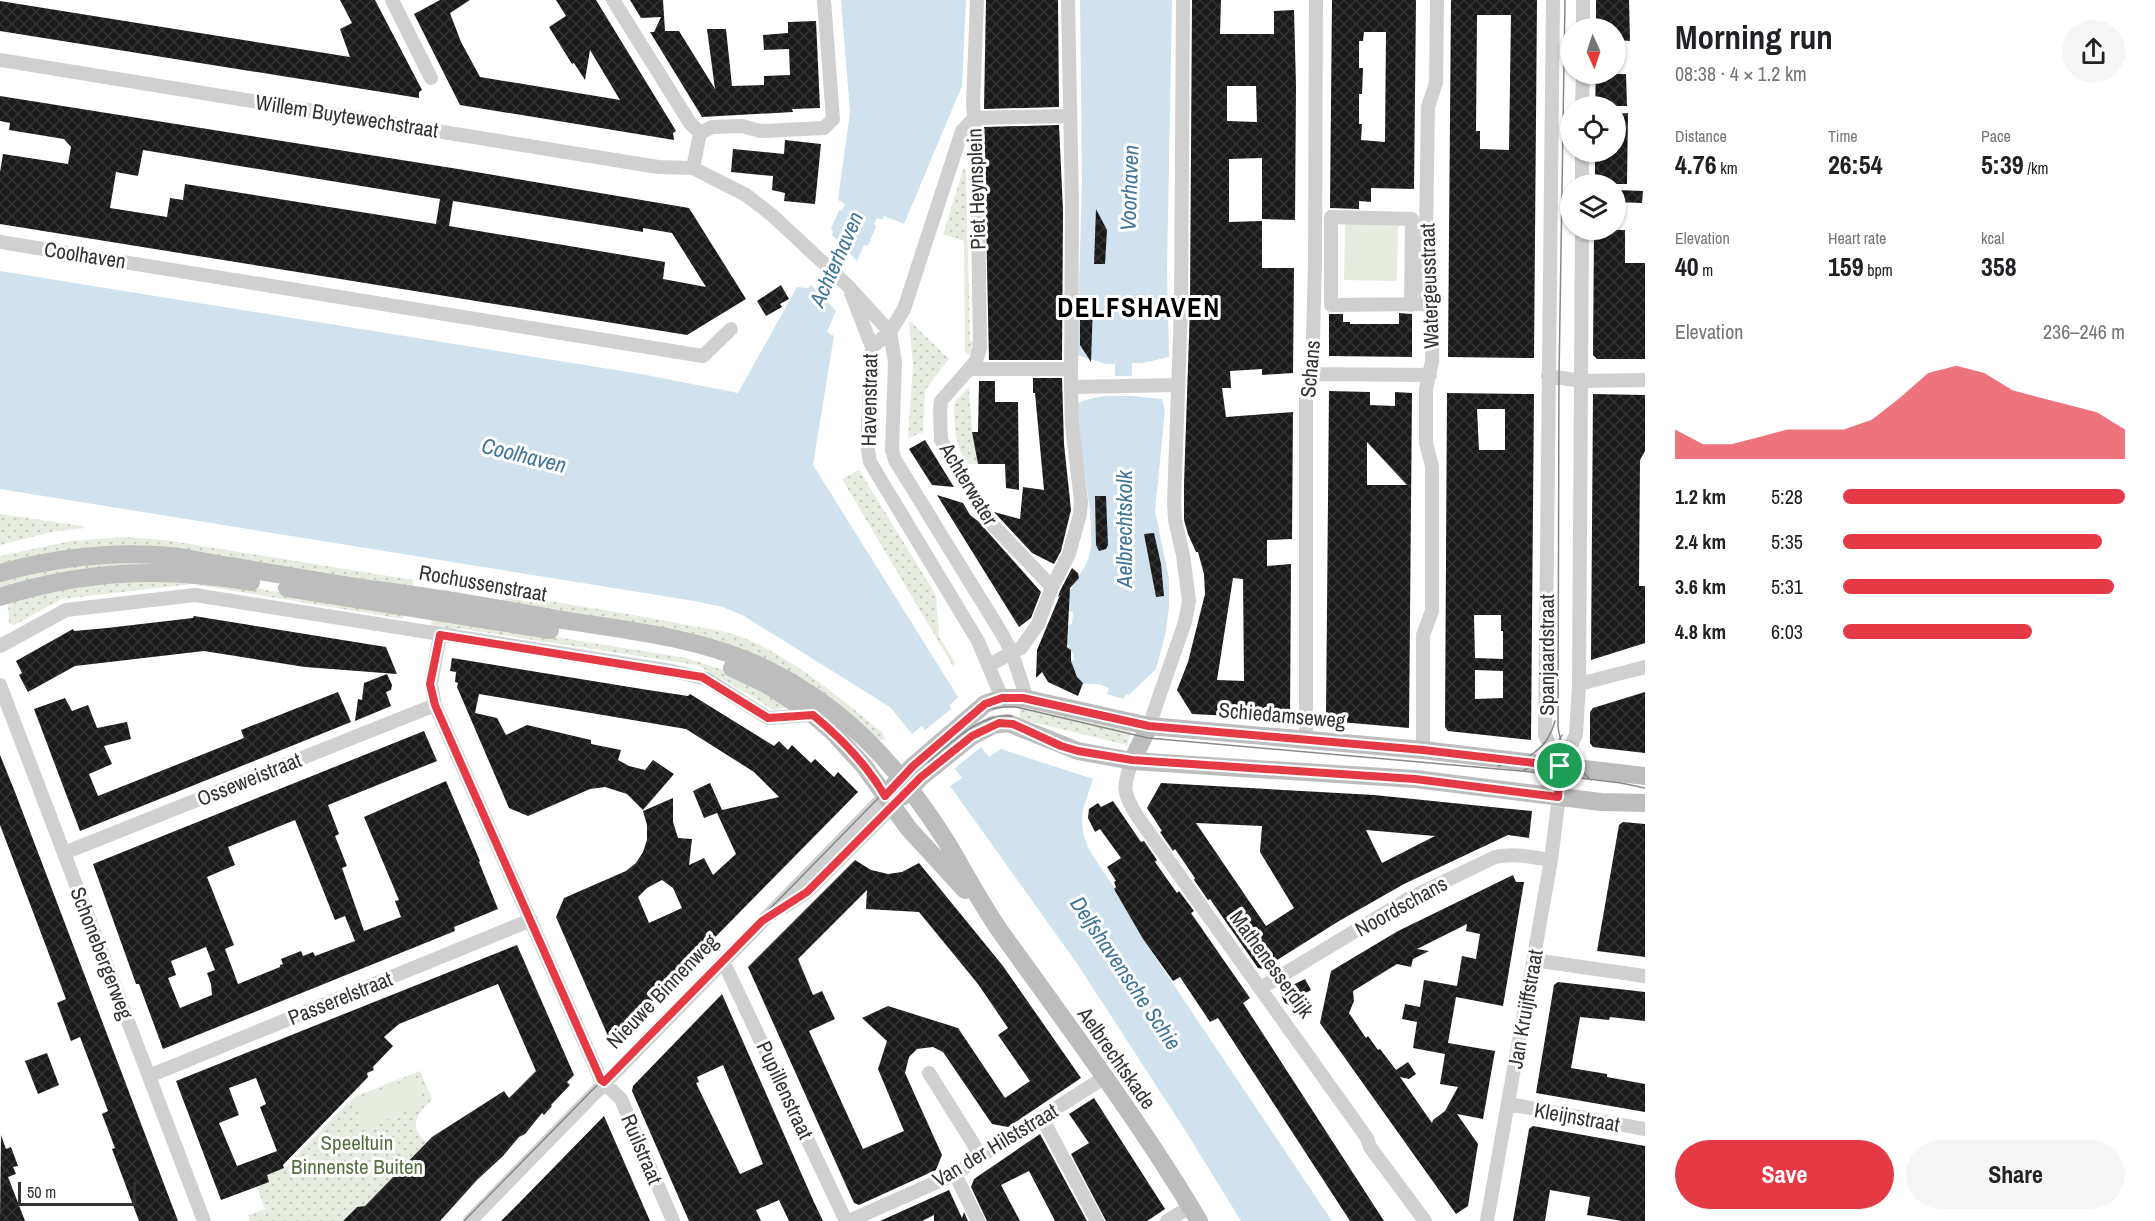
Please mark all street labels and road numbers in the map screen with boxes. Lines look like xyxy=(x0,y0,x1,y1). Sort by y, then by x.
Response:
street label: Willem Buytewechstraat xyxy=(254,87,441,145)
street label: Piet Heynsplein xyxy=(959,128,993,250)
street label: Watergeusstraat xyxy=(1412,222,1446,349)
street label: Coolhaven xyxy=(42,234,128,276)
street label: Schans xyxy=(1293,339,1327,399)
street label: Havenstraat xyxy=(854,353,884,447)
street label: Achterwater xyxy=(932,436,1005,531)
street label: Rochussenstraat xyxy=(417,558,549,609)
street label: Spanjaardstraat xyxy=(1532,594,1561,716)
street label: Schiedamseweg xyxy=(1217,695,1347,735)
street label: Osseweistraat xyxy=(193,745,306,813)
street label: Noordschans xyxy=(1350,869,1452,943)
street label: Schonebergerweg xyxy=(63,883,141,1024)
street label: Mathenesserdijk xyxy=(1223,904,1321,1024)
street label: Nieuwe Binnenweg xyxy=(600,927,725,1055)
street label: Jan Kruijffstraat xyxy=(1500,947,1550,1071)
street label: Passerelstraat xyxy=(284,964,397,1032)
street label: Aelbrechtskade xyxy=(1071,1000,1163,1115)
street label: Pupillenstraat xyxy=(750,1036,820,1144)
street label: Kleijnstraat xyxy=(1532,1095,1622,1139)
street label: Van der Hilststraat xyxy=(927,1096,1063,1194)
street label: Ruilstraat xyxy=(614,1109,670,1189)

